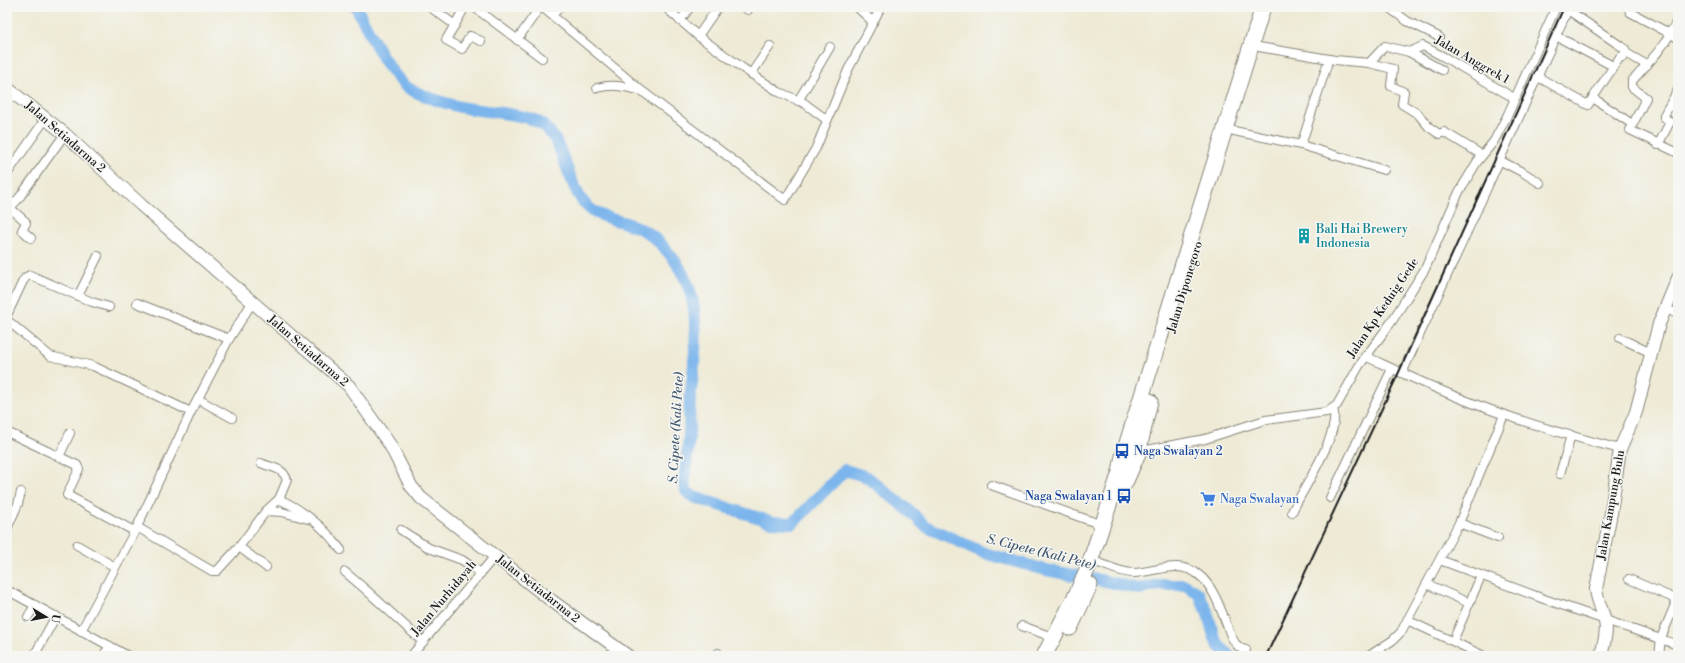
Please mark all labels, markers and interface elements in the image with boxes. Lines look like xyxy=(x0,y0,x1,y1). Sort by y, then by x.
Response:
street label: Jalan Anggrek 1 xyxy=(1431,32,1513,88)
street label: Jalan Setiadarma 2 xyxy=(21,97,108,176)
place label: Bali Hai Brewery Indonesia xyxy=(1315,222,1408,251)
building icon: Bali Hai Brewery Indonesia xyxy=(1295,227,1313,245)
street label: Jalan Diponegoro xyxy=(1164,239,1206,336)
street label: Jalan Kp Keduig Gede xyxy=(1343,255,1422,362)
street label: Jalan Setiadarma 2 xyxy=(264,311,351,390)
water label: S. Cipete (Kali Pete) xyxy=(665,371,687,484)
bus stop icon: Naga Swalayan 2 xyxy=(1113,442,1131,460)
place label: Naga Swalayan 2 xyxy=(1134,444,1223,459)
street label: Jalan Kampung Bulu xyxy=(1594,449,1628,562)
bus stop icon: Naga Swalayan 1 xyxy=(1115,487,1133,505)
place label: Naga Swalayan 1 xyxy=(1025,489,1113,504)
supermarket icon: Naga Swalayan xyxy=(1199,490,1217,508)
place label: Naga Swalayan xyxy=(1220,492,1299,507)
water label: S. Cipete (Kali Pete) xyxy=(985,531,1098,573)
street label: Jalan Setiadarma 2 xyxy=(492,551,583,626)
street label: Jalan Nurhidayah xyxy=(407,557,480,640)
north arrow xyxy=(26,597,66,637)
text: U xyxy=(47,613,62,624)

